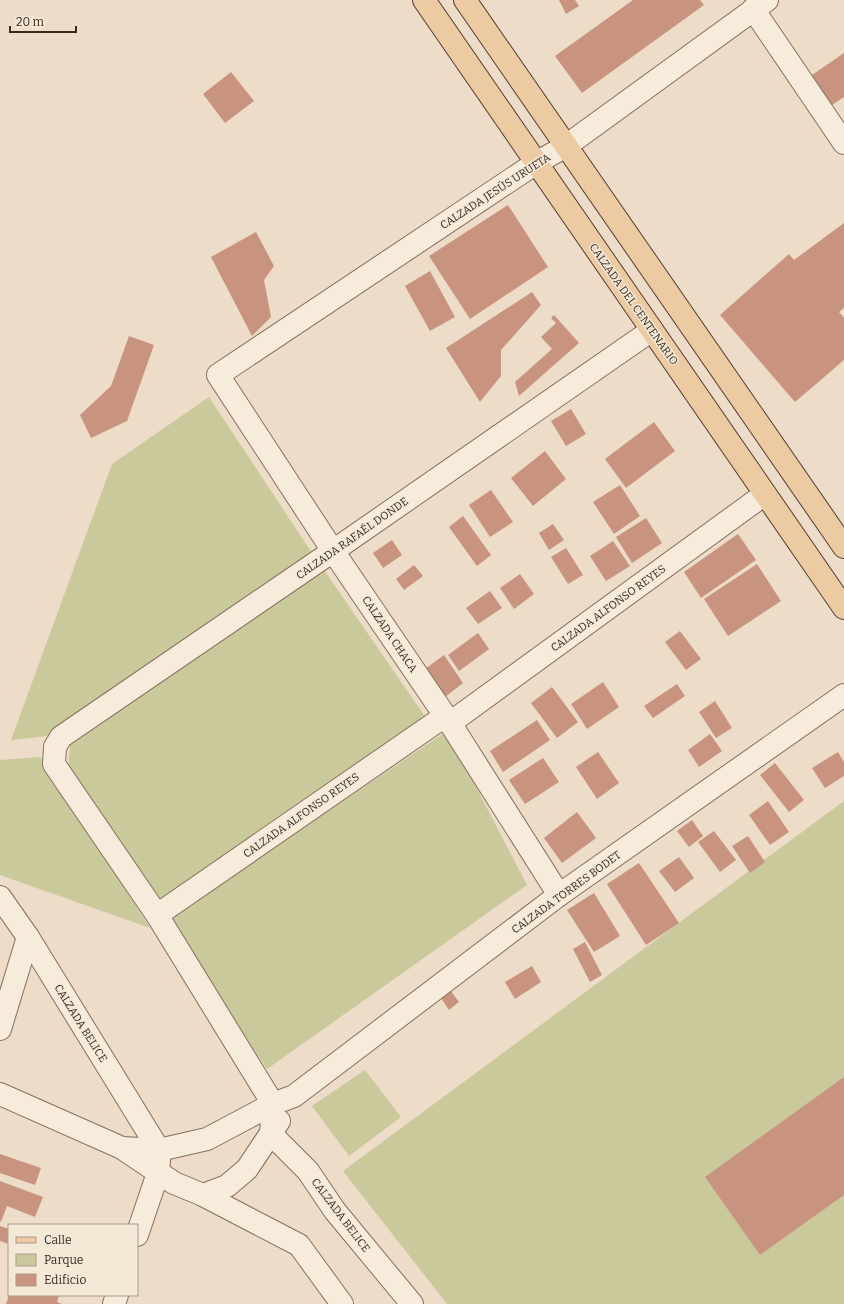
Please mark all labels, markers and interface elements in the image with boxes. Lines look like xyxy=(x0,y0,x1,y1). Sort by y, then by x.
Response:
scale bar xyxy=(10,8,76,34)
text: 20 m xyxy=(16,15,45,29)
street label: CALZADA JESÚS URUETA xyxy=(437,150,553,232)
street label: CALZADA DEL CENTENARIO xyxy=(587,241,681,368)
street label: CALZADA RAFAÉL DONDE xyxy=(293,494,411,582)
street label: CALZADA ALFONSO REYES xyxy=(548,562,668,655)
street label: CALZADA CHACA xyxy=(359,594,420,675)
street label: CALZADA ALFONSO REYES xyxy=(241,770,362,861)
street label: CALZADA TORRES BODET xyxy=(509,848,624,936)
street label: CALZADA BELICE xyxy=(51,982,110,1065)
street label: CALZADA BELICE xyxy=(309,1176,373,1255)
legend xyxy=(8,1224,138,1296)
text: Calle xyxy=(44,1233,72,1247)
text: Parque xyxy=(44,1253,83,1267)
text: Edificio xyxy=(44,1273,86,1287)

